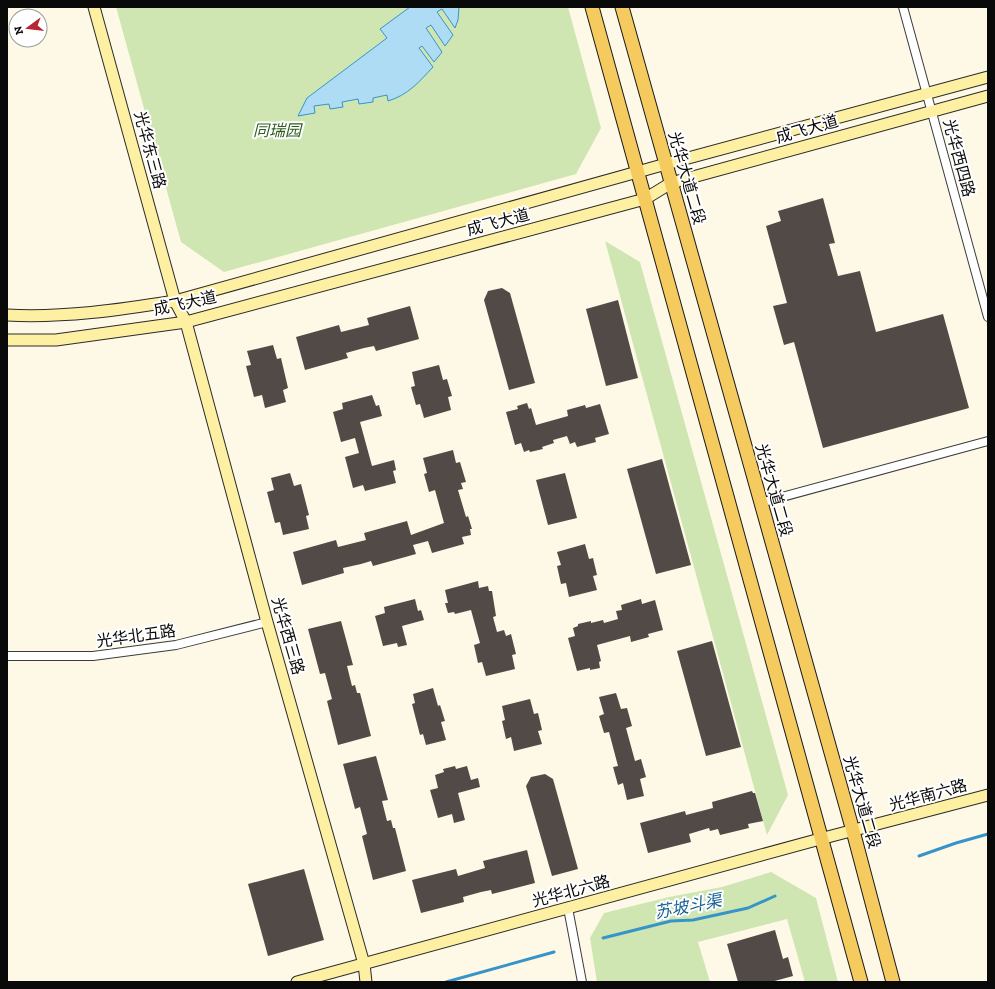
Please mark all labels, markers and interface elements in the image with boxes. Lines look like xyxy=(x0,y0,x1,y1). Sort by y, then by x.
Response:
north arrow xyxy=(8,8,48,48)
text: N xyxy=(11,24,26,36)
street label: 光华东三路 xyxy=(130,109,170,191)
street label: 成飞大道 xyxy=(774,111,840,147)
street label: 光华西四路 xyxy=(939,117,979,199)
park label: 同瑞园 xyxy=(253,121,303,140)
street label: 光华大道二段 xyxy=(665,129,709,227)
street label: 成飞大道 xyxy=(465,205,531,239)
street label: 成飞大道 xyxy=(152,287,218,319)
street label: 光华大道二段 xyxy=(752,441,796,539)
street label: 光华西三路 xyxy=(268,595,308,677)
street label: 光华北五路 xyxy=(95,621,177,651)
street label: 光华大道二段 xyxy=(840,753,884,851)
street label: 光华南六路 xyxy=(887,775,969,815)
street label: 光华北六路 xyxy=(530,871,612,911)
water label: 苏坡斗渠 xyxy=(653,889,726,922)

